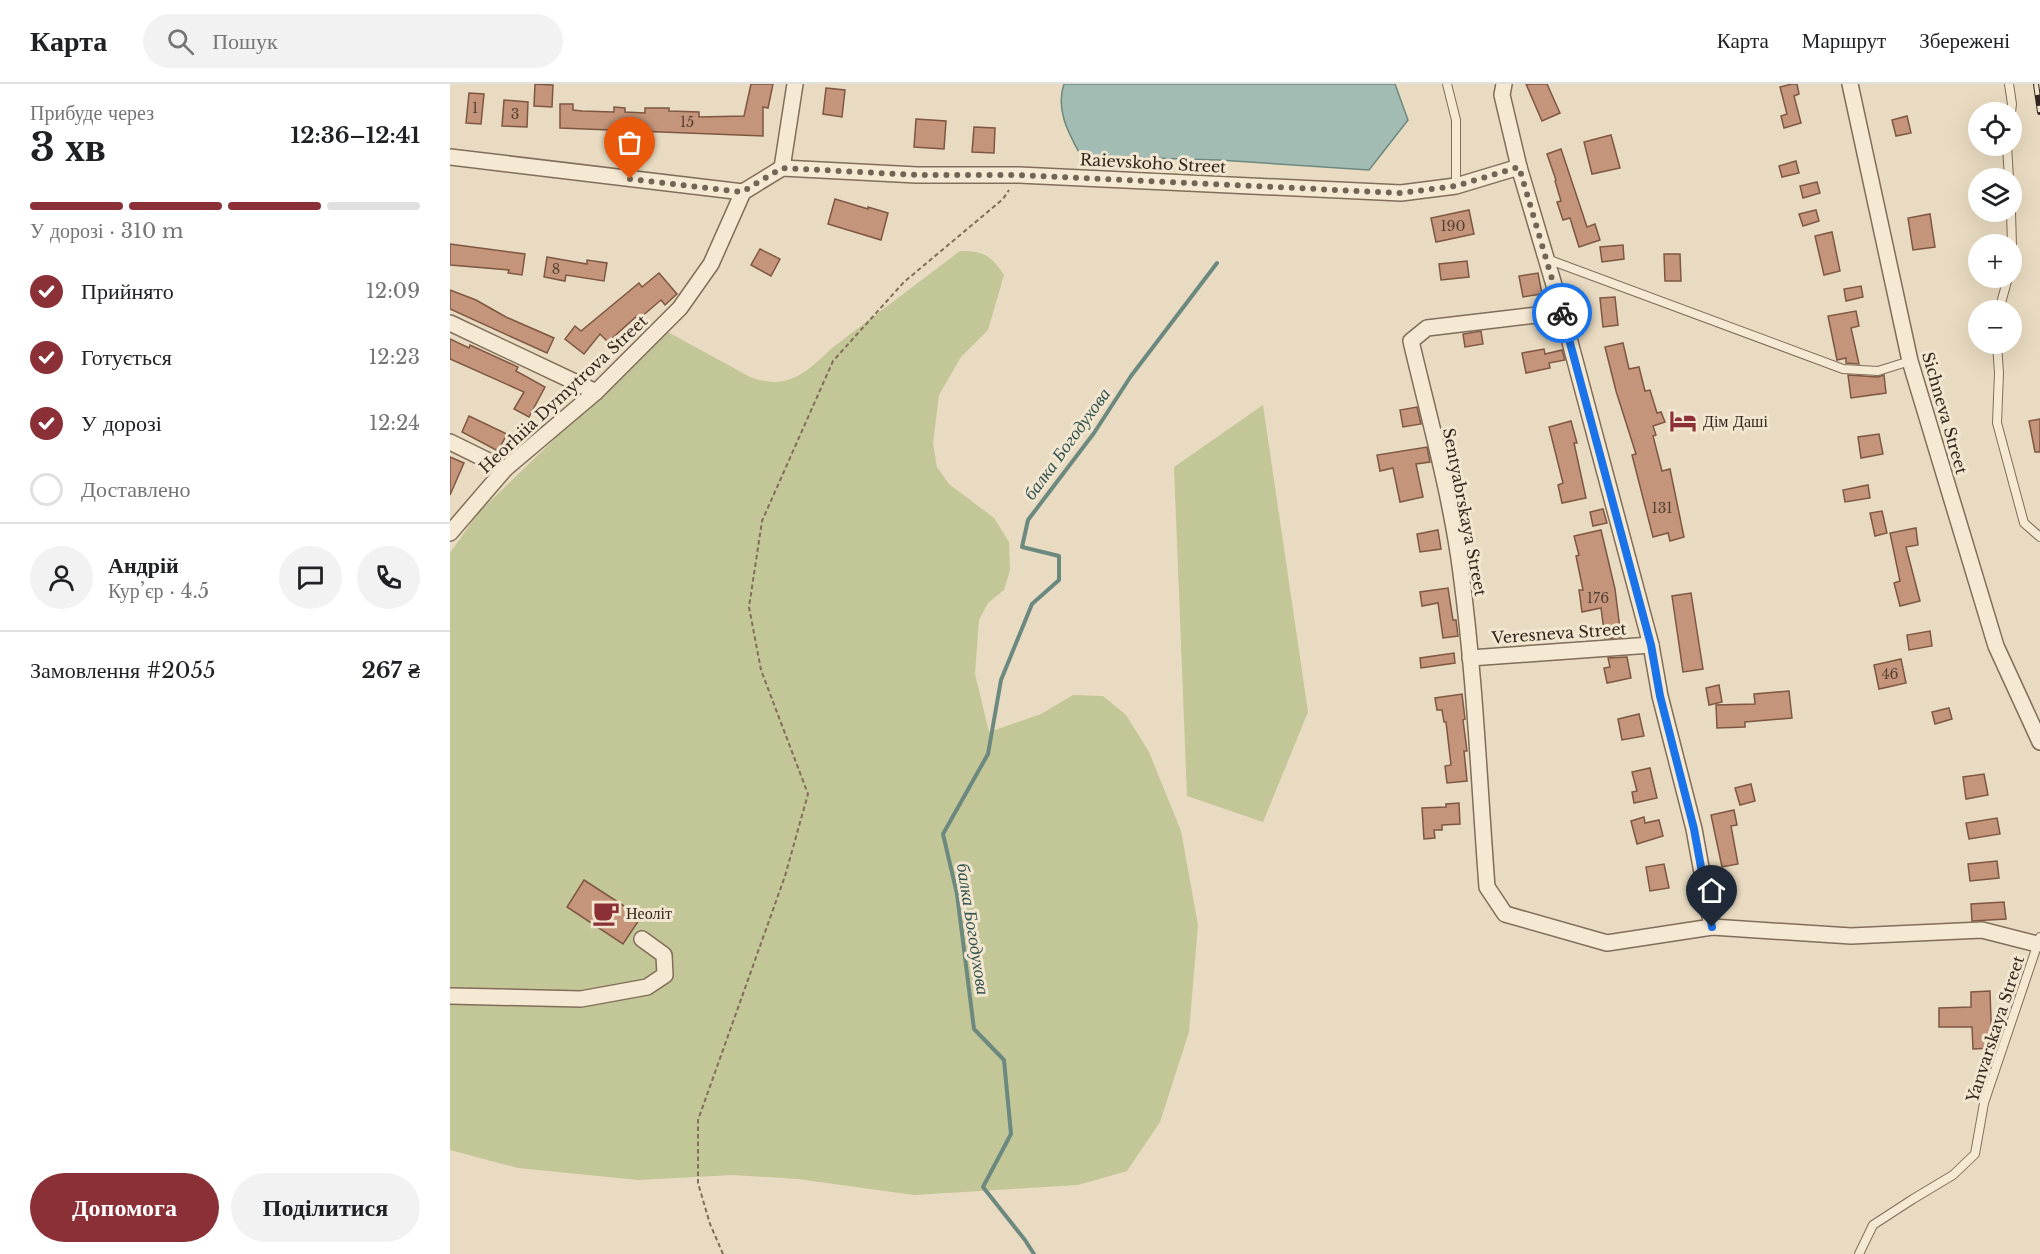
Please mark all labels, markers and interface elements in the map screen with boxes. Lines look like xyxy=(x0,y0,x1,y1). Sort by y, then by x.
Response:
search box xyxy=(143,14,563,68)
text: Карта xyxy=(30,24,107,59)
icon: search xyxy=(164,25,197,58)
text: Пошук xyxy=(212,28,278,55)
text: Карта xyxy=(1717,28,1769,54)
text: Маршрут xyxy=(1802,28,1886,54)
text: Збережені xyxy=(1919,28,2010,54)
house number: 1 xyxy=(472,99,478,117)
text: Прибуде через xyxy=(30,101,154,125)
map controls xyxy=(1968,102,2022,354)
button: locate xyxy=(1968,102,2022,156)
house number: 3 xyxy=(511,105,519,123)
house number: 15 xyxy=(680,113,694,131)
pin xyxy=(604,117,655,179)
text: 12:36–12:41 xyxy=(291,122,420,149)
text: 3 хв xyxy=(30,123,106,172)
icon: bag xyxy=(613,126,646,159)
street label: Raievskoho Street xyxy=(1079,149,1227,177)
button: layers xyxy=(1968,168,2022,222)
house number: 190 xyxy=(1440,217,1466,235)
text: У дорозі · 310 m xyxy=(30,219,183,243)
button: + xyxy=(1968,234,2022,288)
house number: 8 xyxy=(552,260,560,278)
icon: check xyxy=(30,275,63,308)
text: Прийнято xyxy=(81,278,174,305)
text: 12:09 xyxy=(366,279,420,303)
courier xyxy=(1532,283,1592,343)
icon: bike xyxy=(1546,297,1579,330)
button: − xyxy=(1968,300,2022,354)
street label: Heorhiia Dymytrova Street xyxy=(475,311,651,477)
icon: check xyxy=(30,341,63,374)
text: Готується xyxy=(81,344,172,371)
text: 12:23 xyxy=(368,345,420,369)
street label: Sichneva Street xyxy=(1918,350,1972,476)
water label: балка Богодухова xyxy=(1019,384,1115,504)
hotel icon: Дім Даші xyxy=(1668,406,1698,436)
icon: check xyxy=(30,407,63,440)
text: У дорозі xyxy=(81,410,162,437)
text: 12:24 xyxy=(369,411,420,435)
place label: Дім Даші xyxy=(1703,411,1768,431)
street label: Sentyabrskaya Street xyxy=(1439,426,1491,598)
text: Доставлено xyxy=(81,476,191,503)
house number: 131 xyxy=(1651,499,1673,517)
button: person xyxy=(30,546,93,609)
button: chat xyxy=(279,546,342,609)
button: phone xyxy=(357,546,420,609)
text: Андрій xyxy=(108,552,179,579)
text: Кур’єр · 4.5 xyxy=(108,579,209,603)
house number: 176 xyxy=(1587,589,1609,607)
street label: Veresneva Street xyxy=(1490,618,1627,648)
text: Замовлення #2055 xyxy=(30,657,215,684)
text: 267 ₴ xyxy=(361,657,420,684)
house number: 46 xyxy=(1881,665,1899,683)
water label: балка Богодухова xyxy=(952,862,994,996)
pin xyxy=(1686,865,1737,927)
icon: home xyxy=(1695,874,1728,907)
cafe icon: Неоліт xyxy=(591,898,621,928)
place label: Неоліт xyxy=(626,903,672,923)
street label: Yanvarskaya Street xyxy=(1962,953,2028,1106)
button: Допомога xyxy=(30,1173,219,1242)
button: Поділитися xyxy=(231,1173,420,1242)

